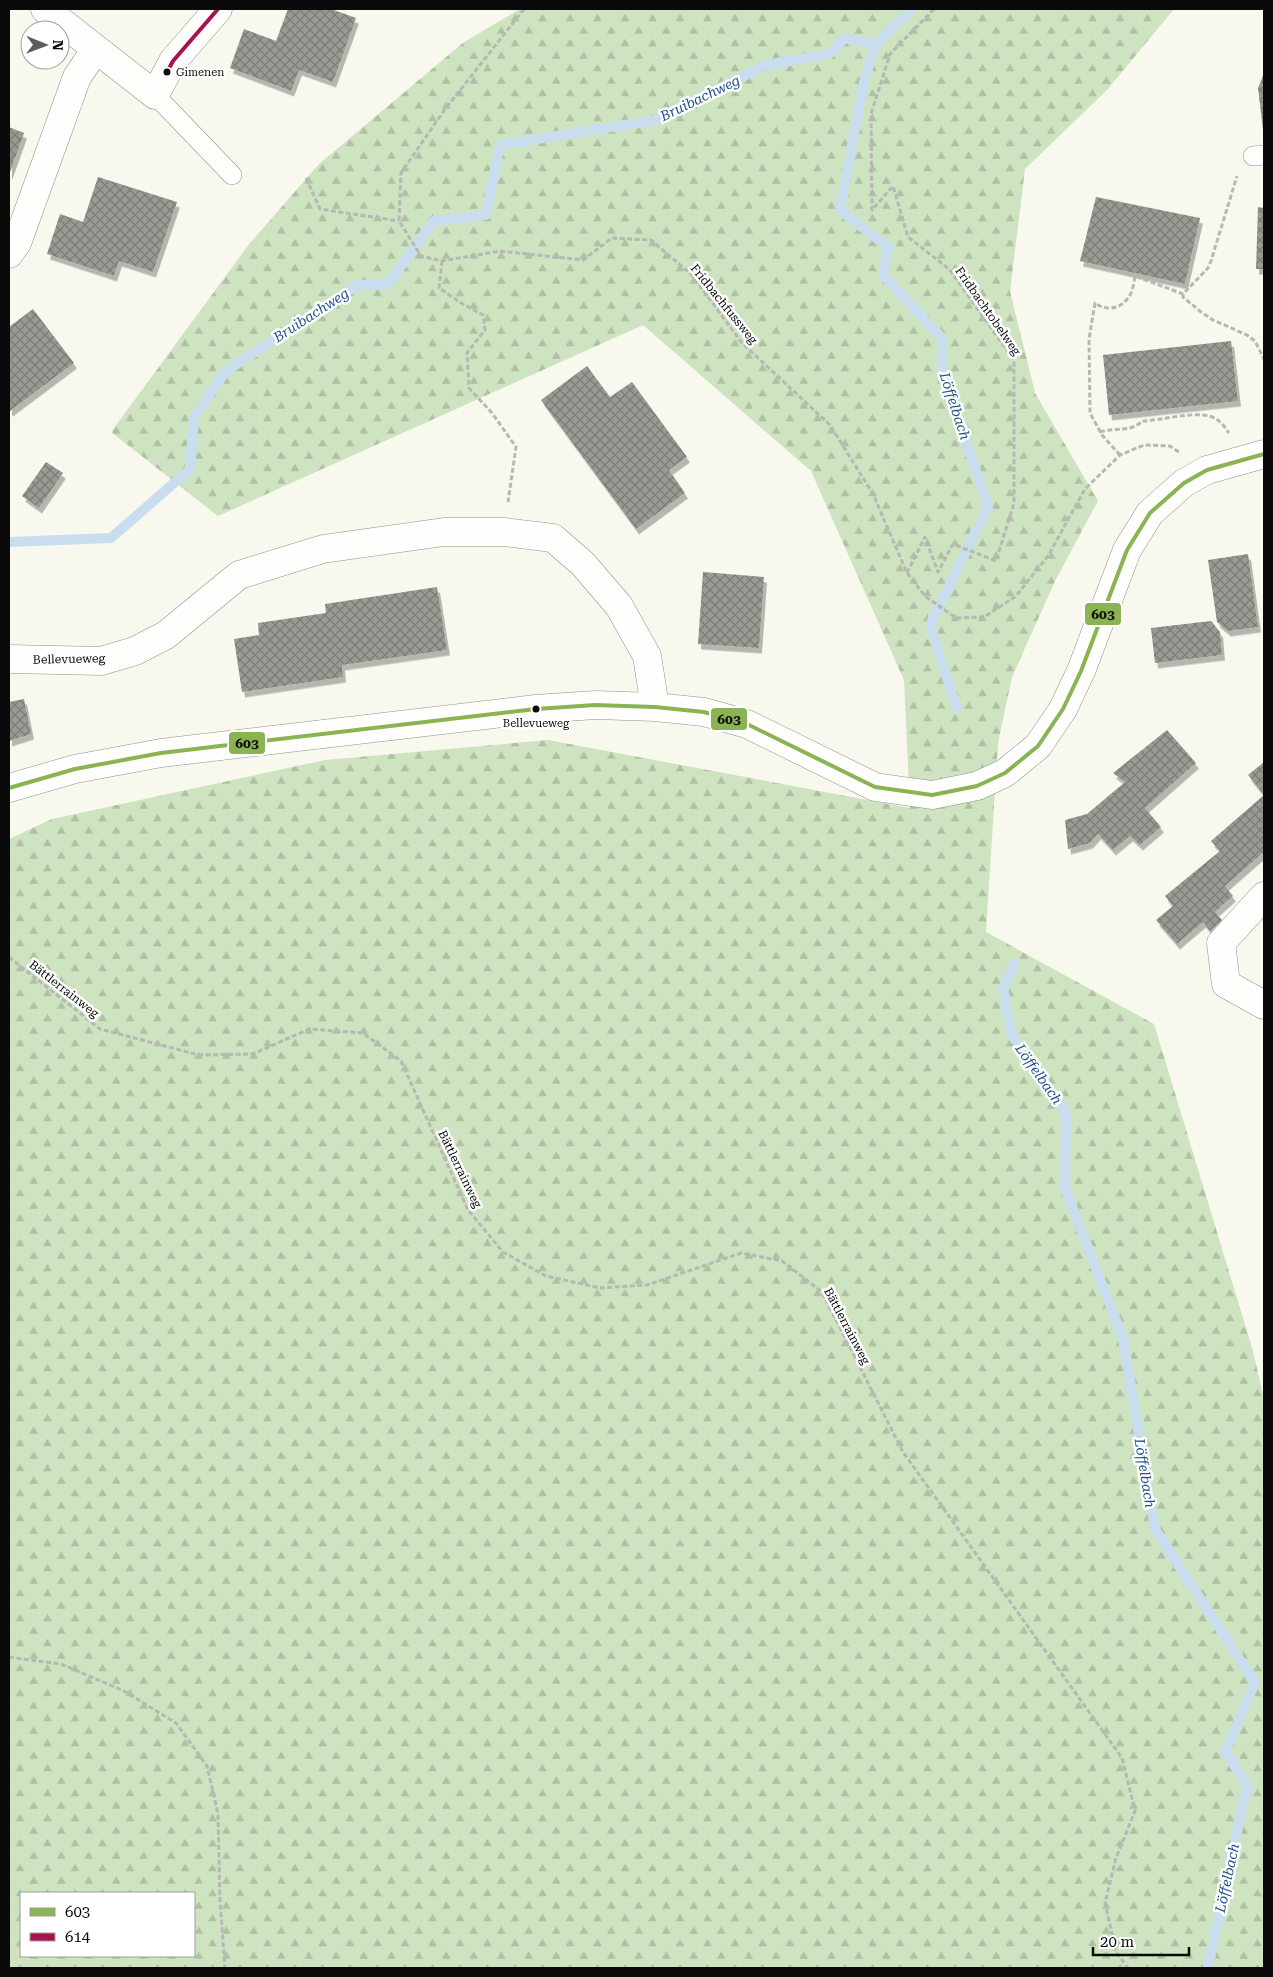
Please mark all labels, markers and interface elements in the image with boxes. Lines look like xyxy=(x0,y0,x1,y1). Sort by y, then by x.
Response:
north arrow xyxy=(20,20,70,70)
text: N xyxy=(50,40,66,51)
place label: Gimenen xyxy=(176,66,224,79)
marker: Gimenen xyxy=(162,67,172,77)
water label: Bruibachweg xyxy=(657,72,742,125)
street label: Fridbachfussweg xyxy=(688,261,761,347)
street label: Fridbachtobelweg xyxy=(952,264,1024,358)
water label: Bruibachweg xyxy=(270,285,352,346)
water label: Löffelbach xyxy=(936,369,974,442)
line badge: 603 xyxy=(1084,602,1122,626)
text: 603 xyxy=(1091,606,1115,622)
street label: Bellevueweg xyxy=(33,651,106,667)
marker: Bellevueweg xyxy=(531,704,541,714)
line badge: 603 xyxy=(710,707,748,731)
text: 603 xyxy=(717,711,741,727)
place label: Bellevueweg xyxy=(503,717,570,730)
line badge: 603 xyxy=(228,731,266,755)
text: 603 xyxy=(235,735,259,751)
street label: Bättlerrainweg xyxy=(26,957,102,1021)
water label: Löffelbach xyxy=(1012,1040,1066,1108)
street label: Bättlerrainweg xyxy=(435,1128,485,1210)
street label: Bättlerrainweg xyxy=(821,1285,873,1367)
water label: Löffelbach xyxy=(1131,1436,1158,1509)
water label: Löffelbach xyxy=(1212,1842,1242,1915)
legend xyxy=(20,1892,195,1957)
text: 603 xyxy=(65,1903,90,1921)
scale bar xyxy=(1093,1924,1189,1956)
text: 614 xyxy=(65,1928,91,1946)
text: 20 m xyxy=(1100,1933,1135,1951)

